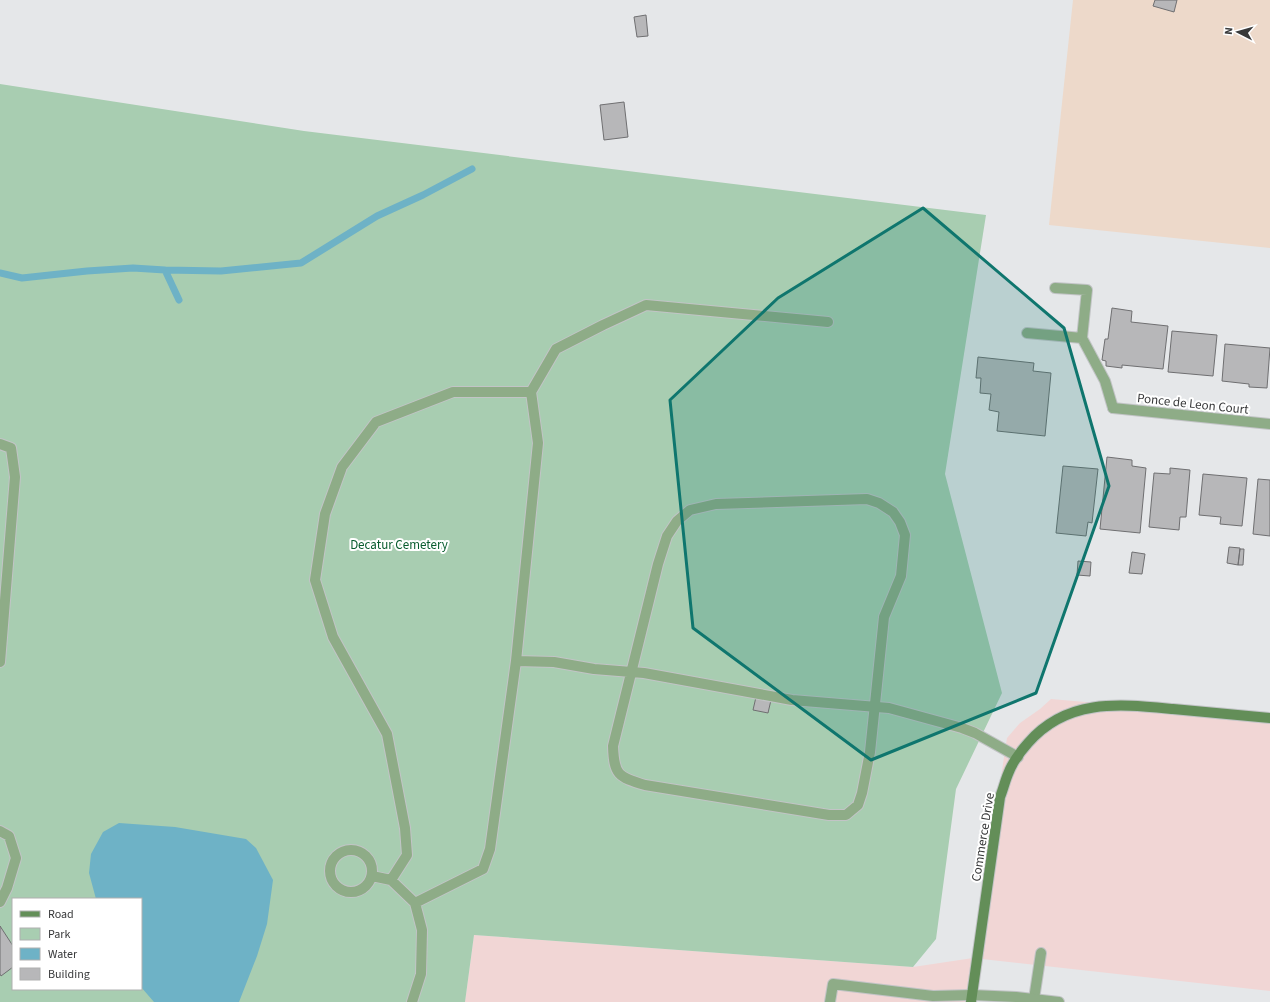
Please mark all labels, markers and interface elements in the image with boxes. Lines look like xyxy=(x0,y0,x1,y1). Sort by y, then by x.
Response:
north arrow xyxy=(1218,12,1258,52)
text: N xyxy=(1221,27,1236,35)
street label: Ponce de Leon Court xyxy=(1136,389,1250,419)
park label: Decatur Cemetery xyxy=(350,536,448,554)
street label: Commerce Drive xyxy=(967,791,999,883)
legend xyxy=(12,898,142,990)
text: Road xyxy=(48,906,74,923)
text: Park xyxy=(48,926,70,943)
text: Water xyxy=(48,946,78,963)
text: Building xyxy=(48,966,90,983)

